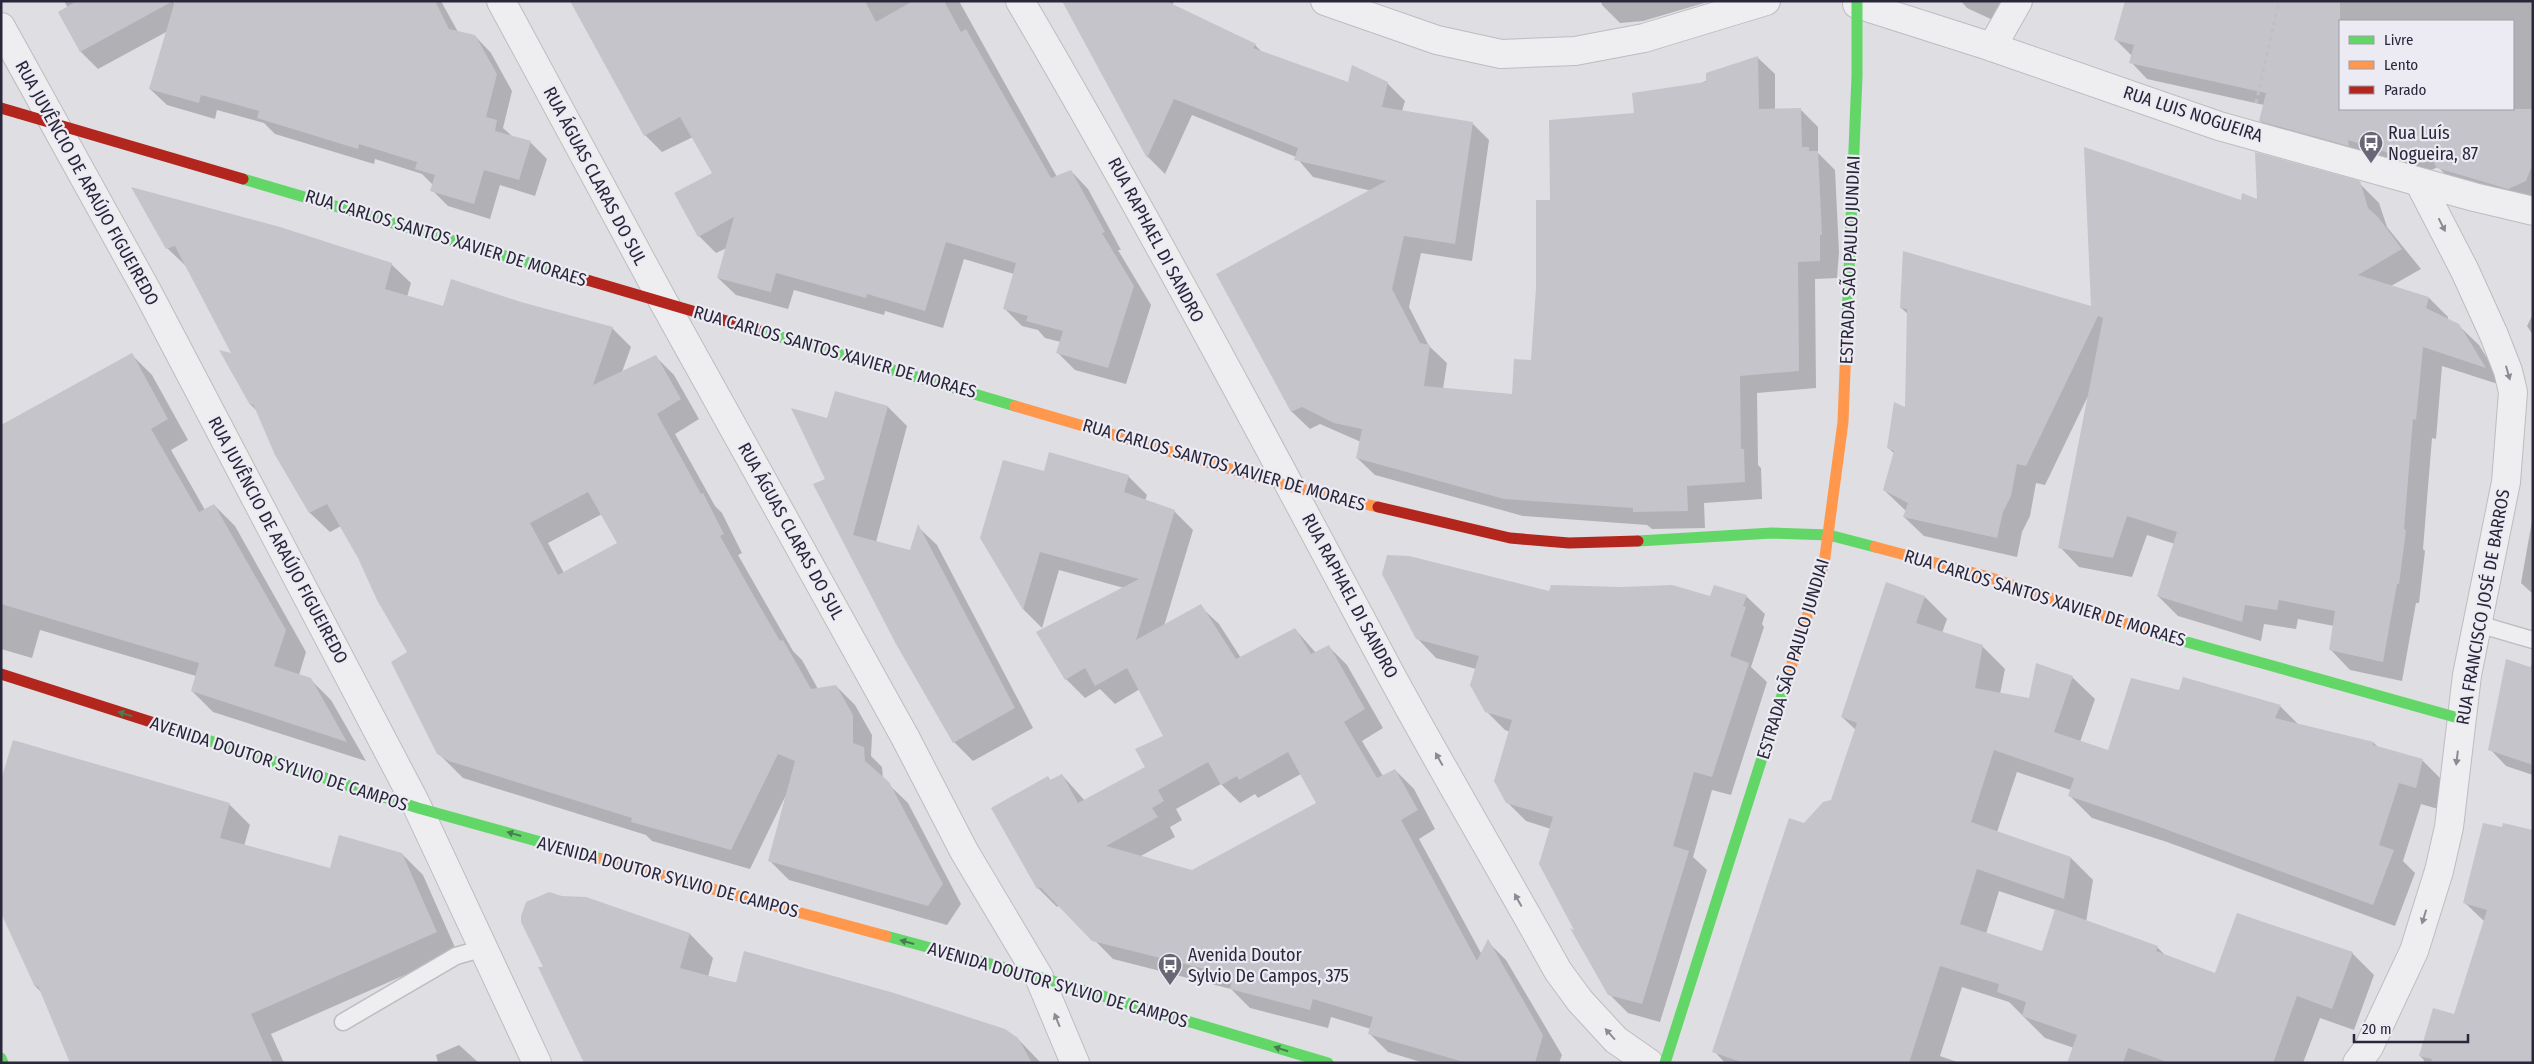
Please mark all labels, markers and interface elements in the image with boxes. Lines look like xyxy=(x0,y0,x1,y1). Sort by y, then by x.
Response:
legend xyxy=(2339,20,2514,110)
text: Livre xyxy=(2384,31,2413,49)
street label: RUA JUVÊNCIO DE ARAÚJO FIGUEIREDO xyxy=(10,56,165,309)
text: Lento xyxy=(2384,56,2418,74)
street label: RUA LUIS NOGUEIRA xyxy=(2120,81,2266,147)
text: Parado xyxy=(2384,81,2427,99)
street label: RUA ÁGUAS CLARAS DO SUL xyxy=(539,83,652,269)
place label: Rua Luís Nogueira, 87 xyxy=(2388,122,2478,165)
bus stop icon: Rua Luís Nogueira, 87 xyxy=(2358,130,2384,164)
street label: RUA RAPHAEL DI SANDRO xyxy=(1103,154,1209,326)
street label: ESTRADA SÃO PAULO JUNDIAI xyxy=(1835,155,1865,365)
street label: RUA CARLOS SANTOS XAVIER DE MORAES xyxy=(303,185,589,291)
one-way arrow xyxy=(2438,218,2446,232)
street label: RUA CARLOS SANTOS XAVIER DE MORAES xyxy=(691,301,979,403)
one-way arrow xyxy=(2504,366,2512,381)
street label: RUA JUVÊNCIO DE ARAÚJO FIGUEIREDO xyxy=(203,412,354,667)
street label: RUA CARLOS SANTOS XAVIER DE MORAES xyxy=(1080,414,1368,516)
street label: RUA ÁGUAS CLARAS DO SUL xyxy=(733,438,850,623)
street label: RUA FRANCISCO JOSÉ DE BARROS xyxy=(2450,487,2515,727)
street label: RUA RAPHAEL DI SANDRO xyxy=(1297,510,1403,682)
street label: RUA CARLOS SANTOS XAVIER DE MORAES xyxy=(1902,545,2188,651)
street label: ESTRADA SÃO PAULO JUNDIAI xyxy=(1752,556,1834,762)
one-way arrow xyxy=(117,710,132,718)
street label: AVENIDA DOUTOR SYLVIO DE CAMPOS xyxy=(147,712,411,816)
one-way arrow xyxy=(2453,750,2461,766)
one-way arrow xyxy=(1434,752,1443,765)
one-way arrow xyxy=(506,830,521,838)
street label: AVENIDA DOUTOR SYLVIO DE CAMPOS xyxy=(535,831,801,923)
one-way arrow xyxy=(1514,894,1523,907)
one-way arrow xyxy=(2420,909,2428,924)
street label: AVENIDA DOUTOR SYLVIO DE CAMPOS xyxy=(925,937,1191,1033)
one-way arrow xyxy=(899,938,914,946)
place label: Avenida Doutor Sylvio De Campos, 375 xyxy=(1188,944,1349,987)
bus stop icon: Avenida Doutor Sylvio De Campos, 375 xyxy=(1157,952,1183,986)
scale bar xyxy=(2354,1012,2468,1044)
one-way arrow xyxy=(1052,1013,1060,1027)
text: 20 m xyxy=(2362,1020,2392,1038)
one-way arrow xyxy=(1604,1028,1616,1040)
one-way arrow xyxy=(1274,1044,1289,1052)

